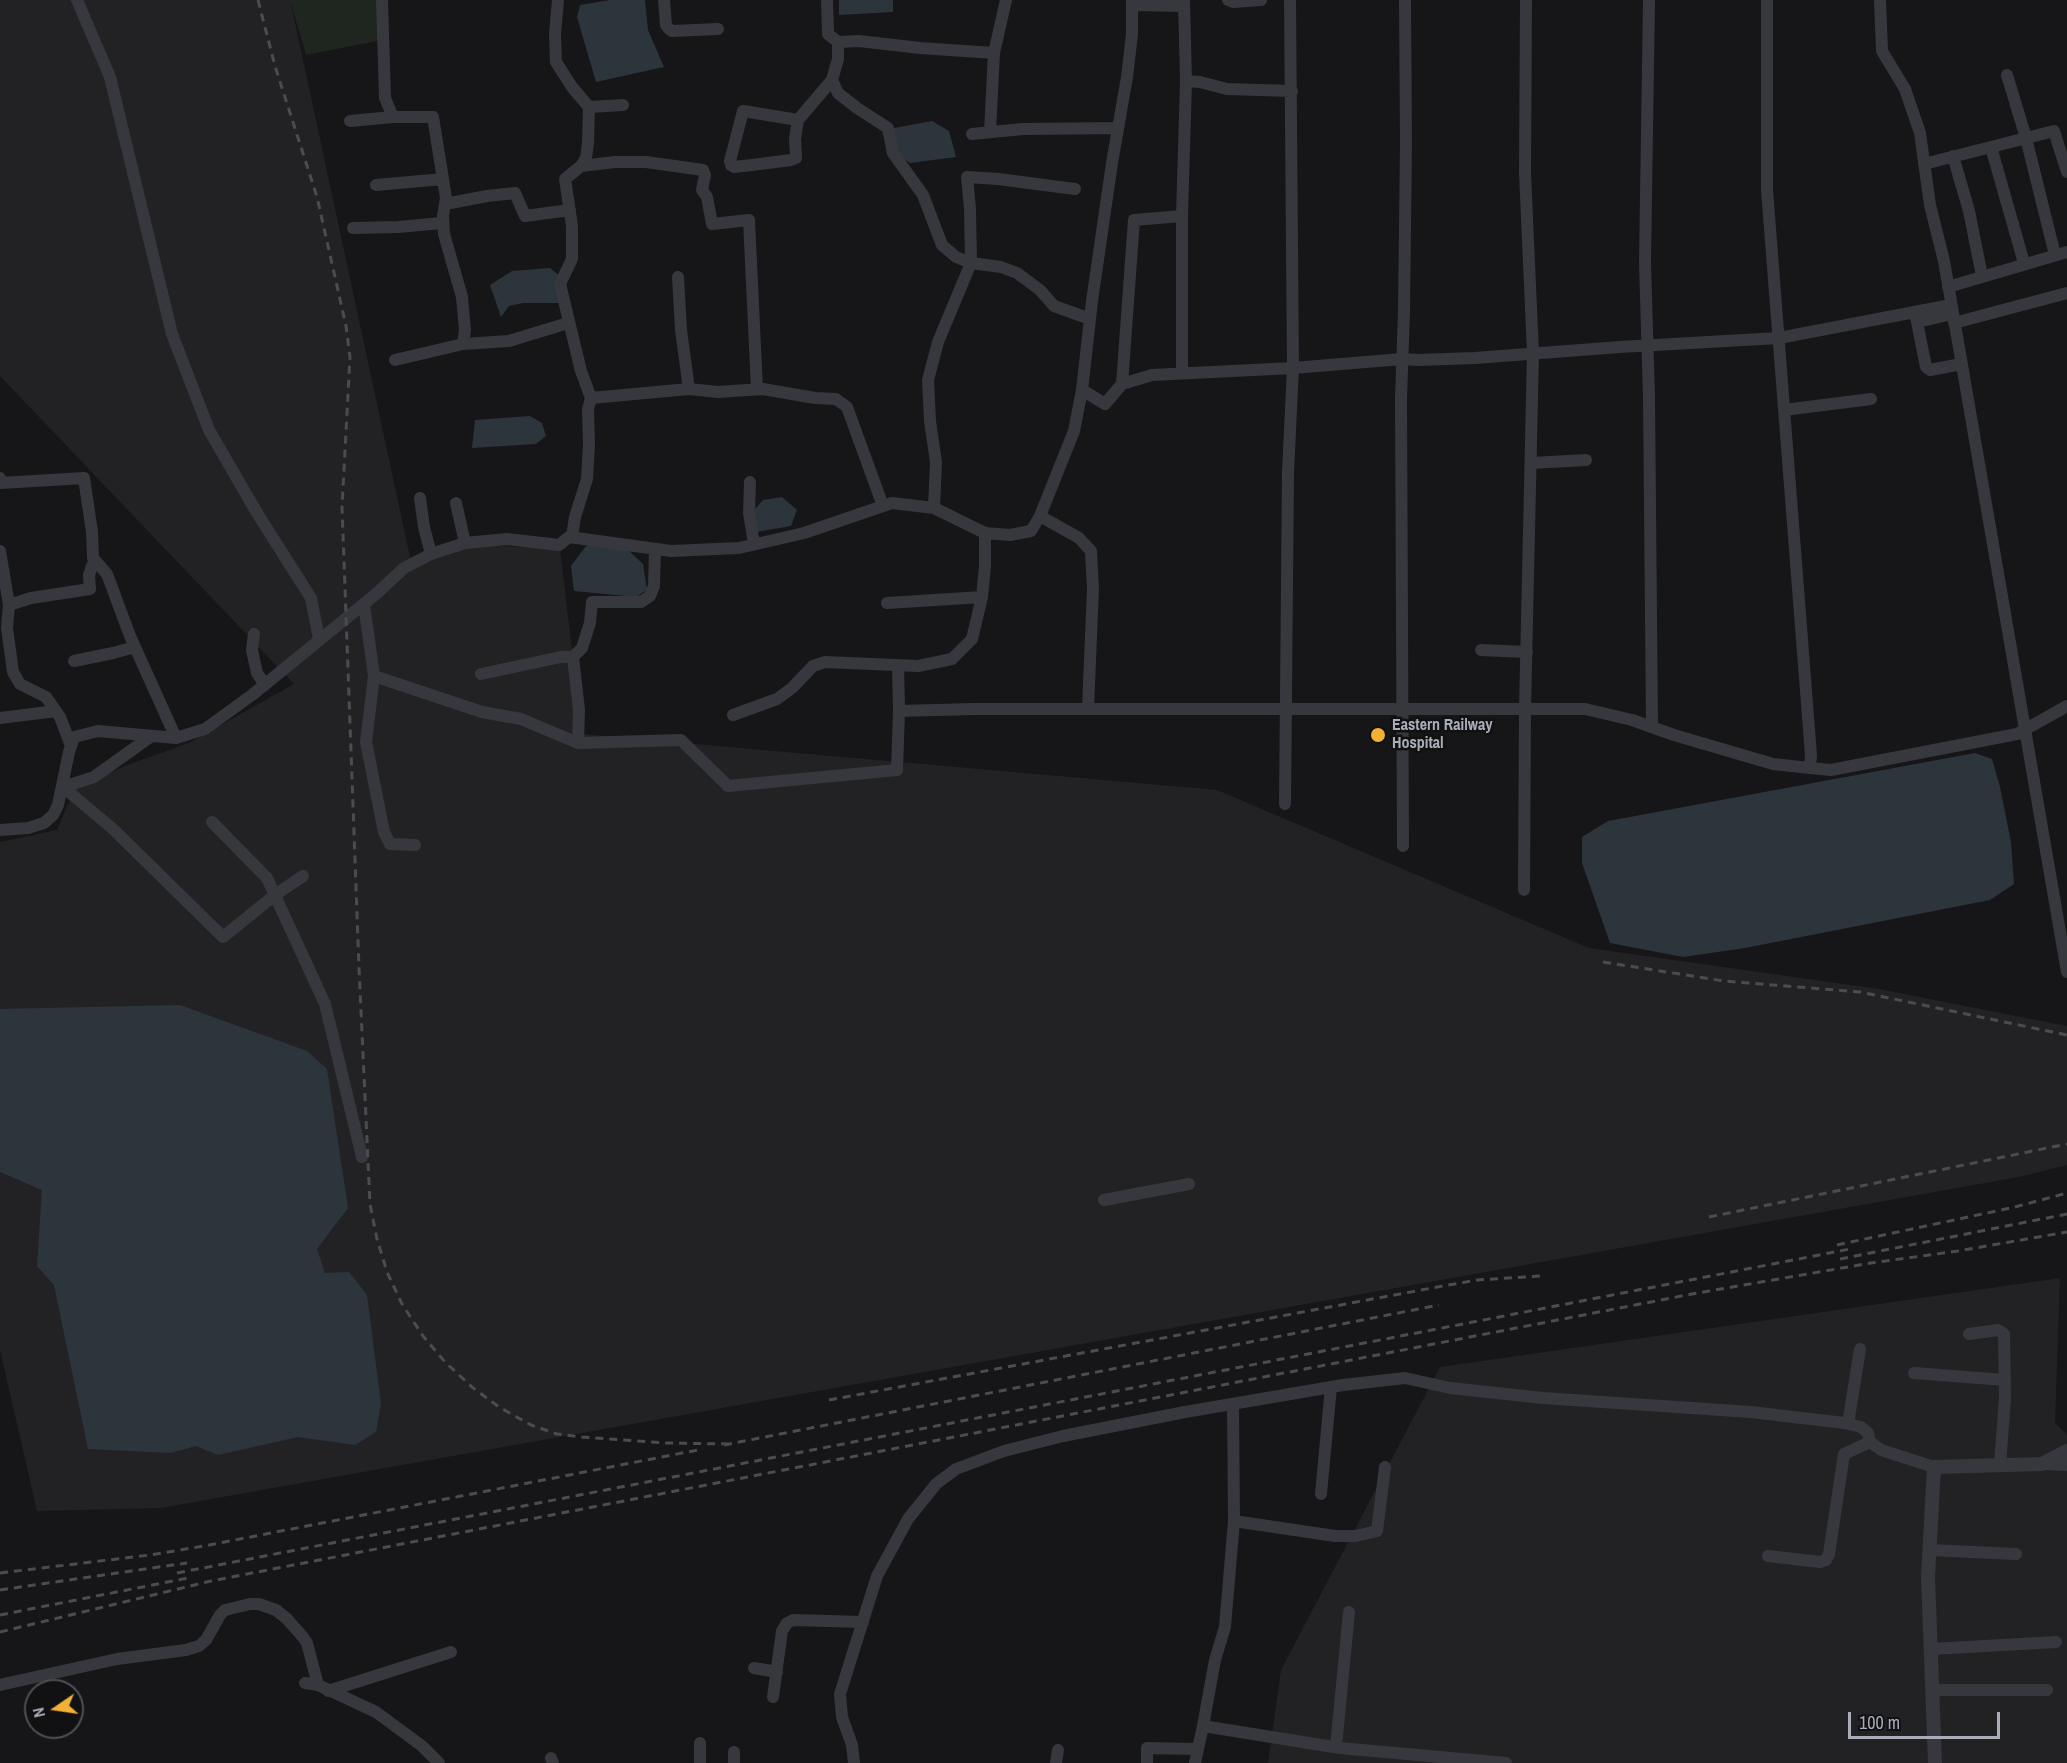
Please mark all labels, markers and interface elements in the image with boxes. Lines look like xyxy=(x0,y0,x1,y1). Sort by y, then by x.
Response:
place label: Eastern Railway Hospital xyxy=(1392,716,1493,754)
marker: Eastern Railway Hospital xyxy=(1369,726,1387,744)
north arrow xyxy=(24,1679,84,1739)
scale bar xyxy=(1851,1700,2002,1738)
text: N xyxy=(27,1706,50,1720)
text: 100 m xyxy=(1859,1710,1900,1735)

